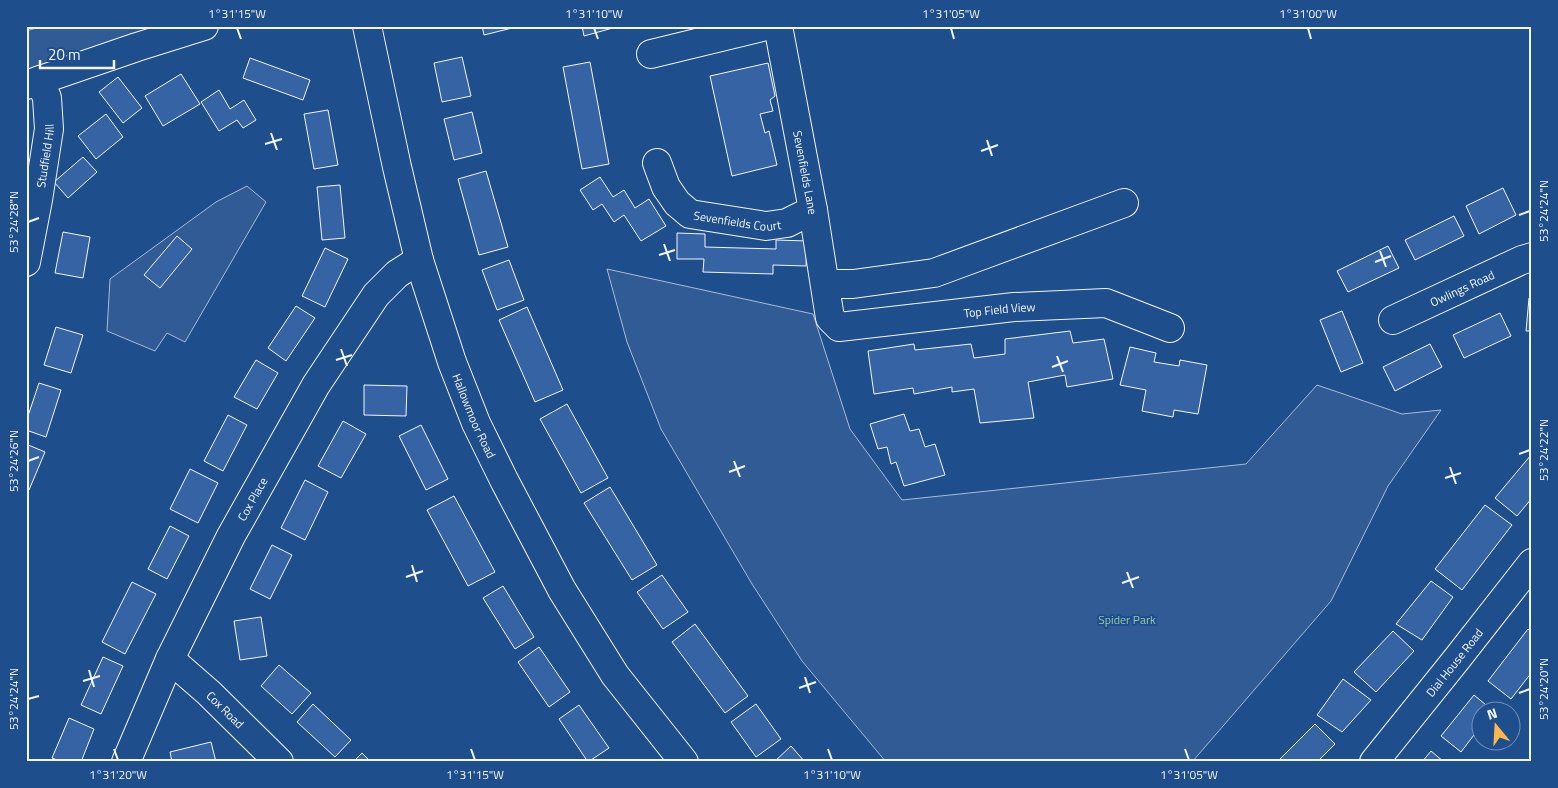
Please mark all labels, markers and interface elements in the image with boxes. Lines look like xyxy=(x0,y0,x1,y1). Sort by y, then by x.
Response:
text: 1°31'15"W xyxy=(208,4,266,23)
text: 1°31'10"W xyxy=(565,4,623,23)
text: 1°31'05"W xyxy=(922,4,980,23)
text: 1°31'00"W xyxy=(1279,4,1337,23)
scale bar xyxy=(40,38,114,70)
text: 20 m xyxy=(48,43,81,66)
street label: Studfield Hill xyxy=(31,123,59,189)
street label: Sevenfields Lane xyxy=(789,129,823,216)
text: 53°24'24"N xyxy=(1534,180,1553,242)
text: 53°24'28"N xyxy=(4,191,23,253)
street label: Sevenfields Court xyxy=(692,205,783,235)
street label: Owlings Road xyxy=(1426,265,1497,311)
street label: Top Field View xyxy=(963,297,1036,322)
street label: Hallowmoor Road xyxy=(448,370,501,461)
text: 53°24'22"N xyxy=(1534,419,1553,481)
text: 53°24'26"N xyxy=(4,430,23,492)
street label: Cox Place xyxy=(232,473,272,524)
park label: Spider Park xyxy=(1098,610,1156,629)
street label: Dial House Road xyxy=(1421,624,1487,700)
text: 53°24'20"N xyxy=(1534,658,1553,720)
text: 53°24'24"N xyxy=(4,668,23,730)
street label: Cox Road xyxy=(202,686,249,732)
north arrow xyxy=(1470,700,1520,750)
text: N xyxy=(1484,702,1500,725)
text: 1°31'20"W xyxy=(89,765,147,784)
text: 1°31'15"W xyxy=(446,765,504,784)
text: 1°31'10"W xyxy=(803,765,861,784)
text: 1°31'05"W xyxy=(1160,765,1218,784)

